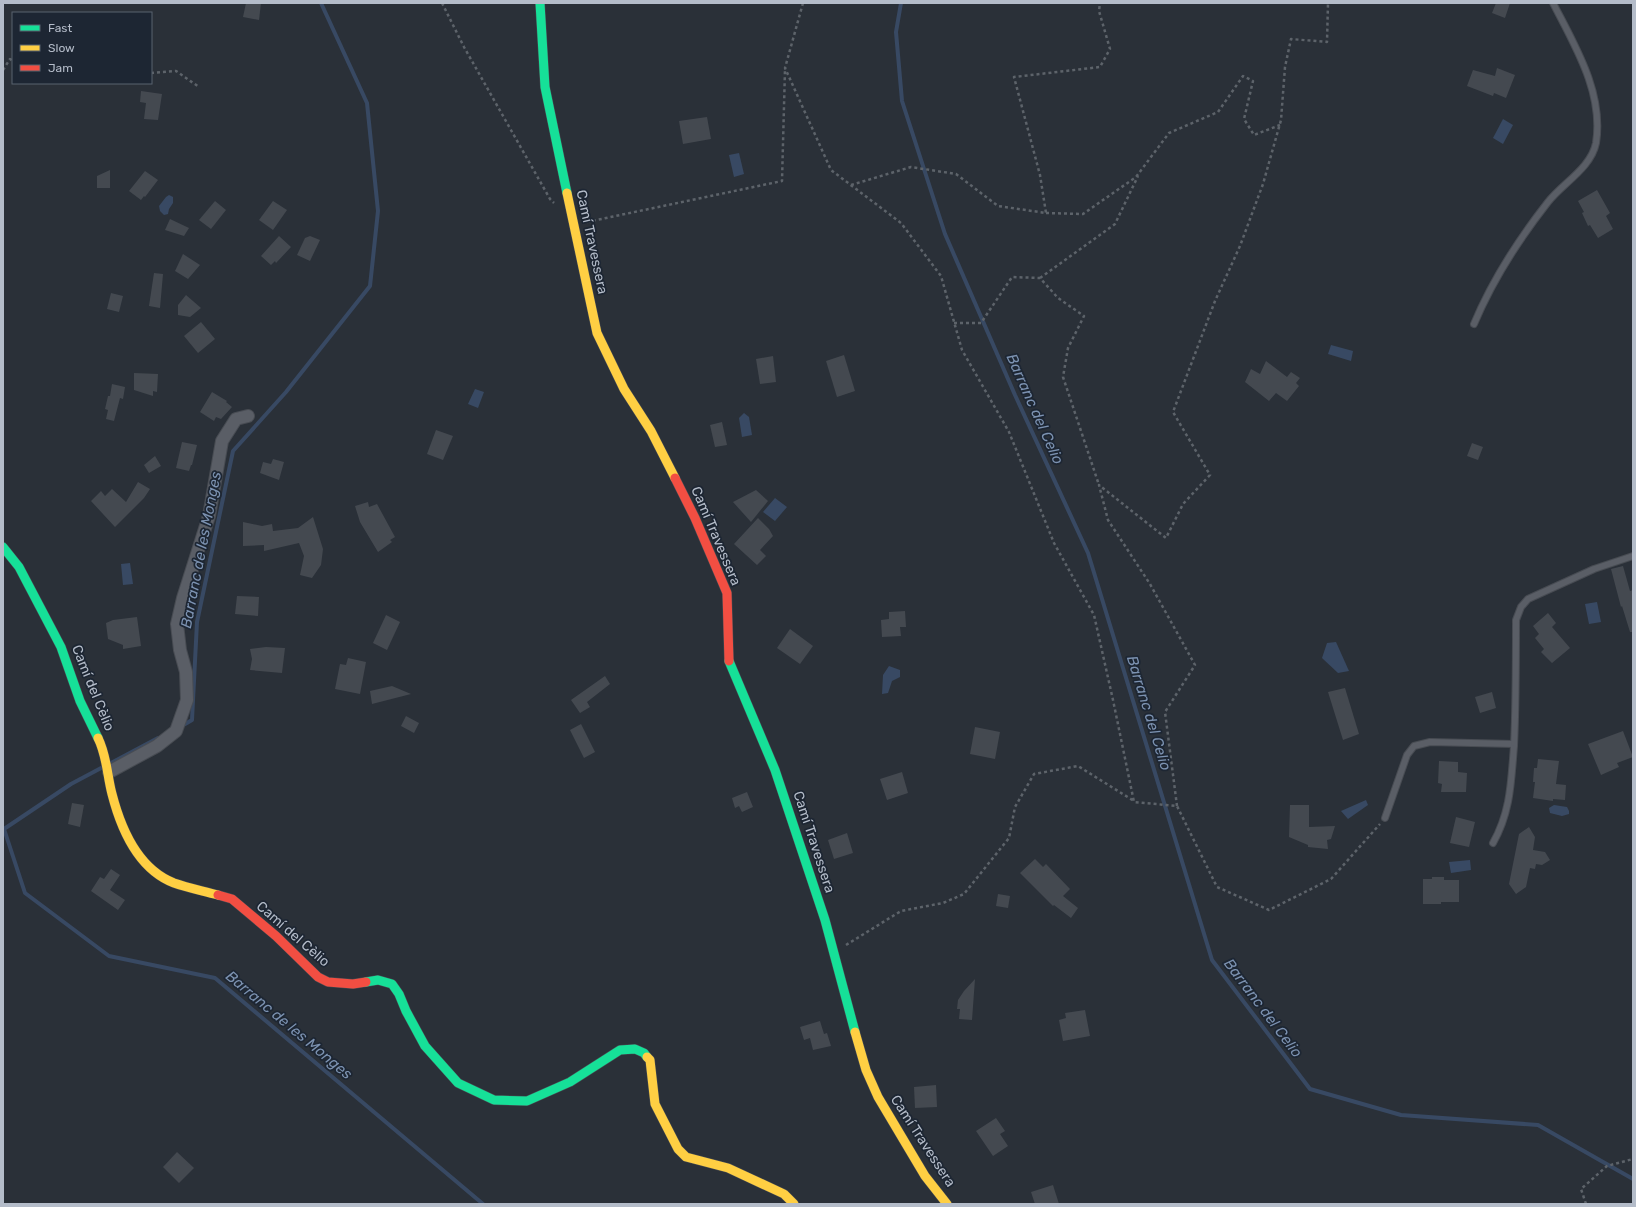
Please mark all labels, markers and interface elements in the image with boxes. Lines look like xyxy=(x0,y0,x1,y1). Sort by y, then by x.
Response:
legend xyxy=(12,12,152,84)
text: Fast xyxy=(48,21,72,35)
text: Slow xyxy=(48,41,75,55)
text: Jam xyxy=(48,61,73,75)
street label: Camí Travessera xyxy=(573,188,611,296)
water label: Barranc del Celio xyxy=(1003,351,1068,467)
water label: Barranc de les Monges xyxy=(177,470,225,630)
street label: Camí Travessera xyxy=(687,484,745,588)
street label: Camí del Cèlio xyxy=(68,642,118,734)
water label: Barranc del Celio xyxy=(1123,653,1175,773)
street label: Camí Travessera xyxy=(790,789,838,895)
street label: Camí del Cèlio xyxy=(253,898,333,970)
water label: Barranc del Celio xyxy=(1220,955,1306,1061)
water label: Barranc de les Monges xyxy=(222,967,356,1083)
street label: Camí Travessera xyxy=(887,1092,959,1190)

